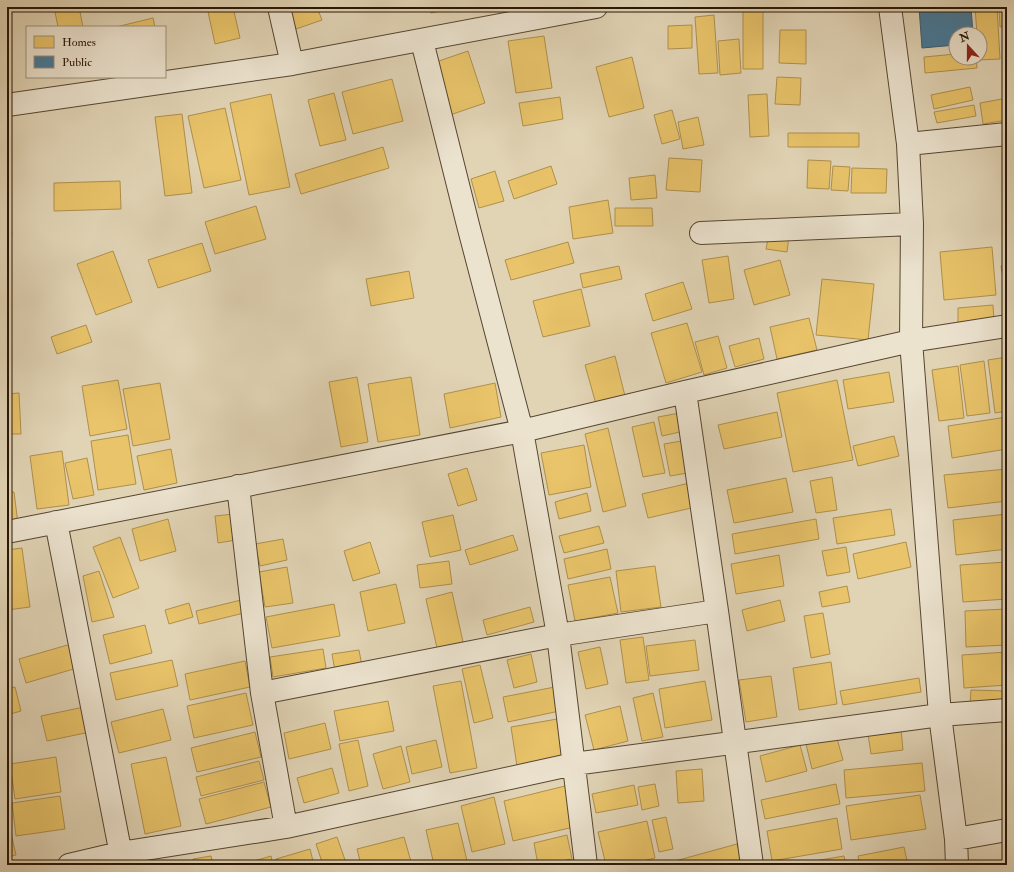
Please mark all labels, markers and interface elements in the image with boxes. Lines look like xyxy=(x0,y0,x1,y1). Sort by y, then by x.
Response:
legend xyxy=(26,26,166,78)
north arrow xyxy=(948,26,988,66)
text: N xyxy=(957,29,973,45)
text: Homes xyxy=(62,35,96,50)
text: Public xyxy=(62,55,92,70)

